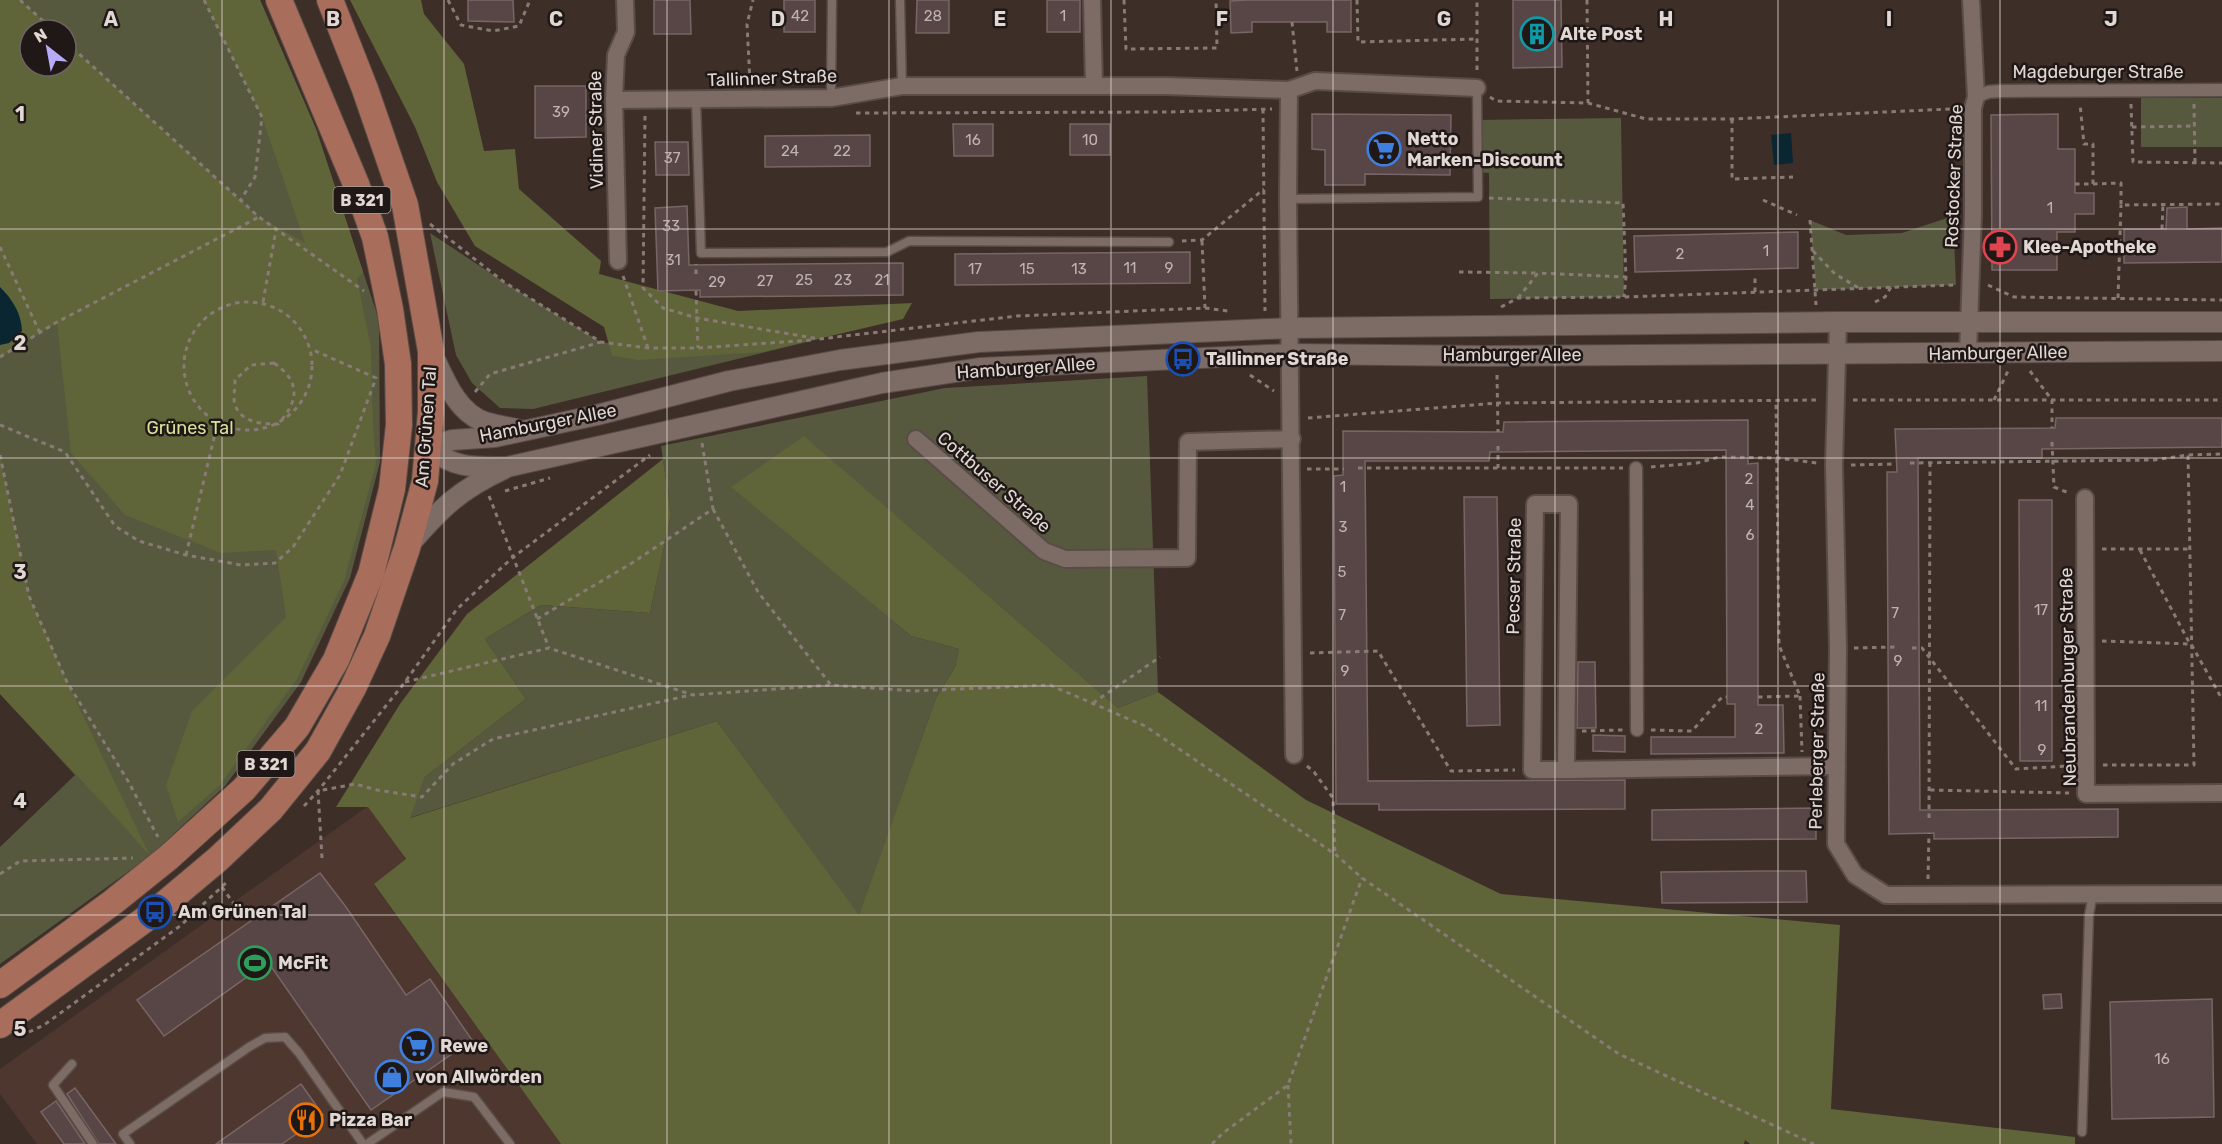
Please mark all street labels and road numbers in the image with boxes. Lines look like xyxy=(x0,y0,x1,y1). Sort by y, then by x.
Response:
street label: Magdeburger Straße xyxy=(2012,61,2184,83)
street label: Tallinner Straße xyxy=(707,65,837,91)
street label: Vidiner Straße xyxy=(584,71,608,189)
street label: Rostocker Straße xyxy=(1940,104,1968,248)
road number: B 321 xyxy=(334,187,391,213)
street label: Hamburger Allee xyxy=(1928,341,2068,365)
street label: Hamburger Allee xyxy=(1442,344,1582,366)
street label: Hamburger Allee xyxy=(956,352,1096,384)
street label: Am Grünen Tal xyxy=(411,366,441,488)
street label: Hamburger Allee xyxy=(478,399,618,447)
street label: Cottbuser Straße xyxy=(933,427,1055,537)
street label: Pecser Straße xyxy=(1502,517,1526,635)
street label: Neubrandenburger Straße xyxy=(2055,567,2081,787)
street label: Perleberger Straße xyxy=(1805,672,1829,830)
road number: B 321 xyxy=(238,751,294,777)

